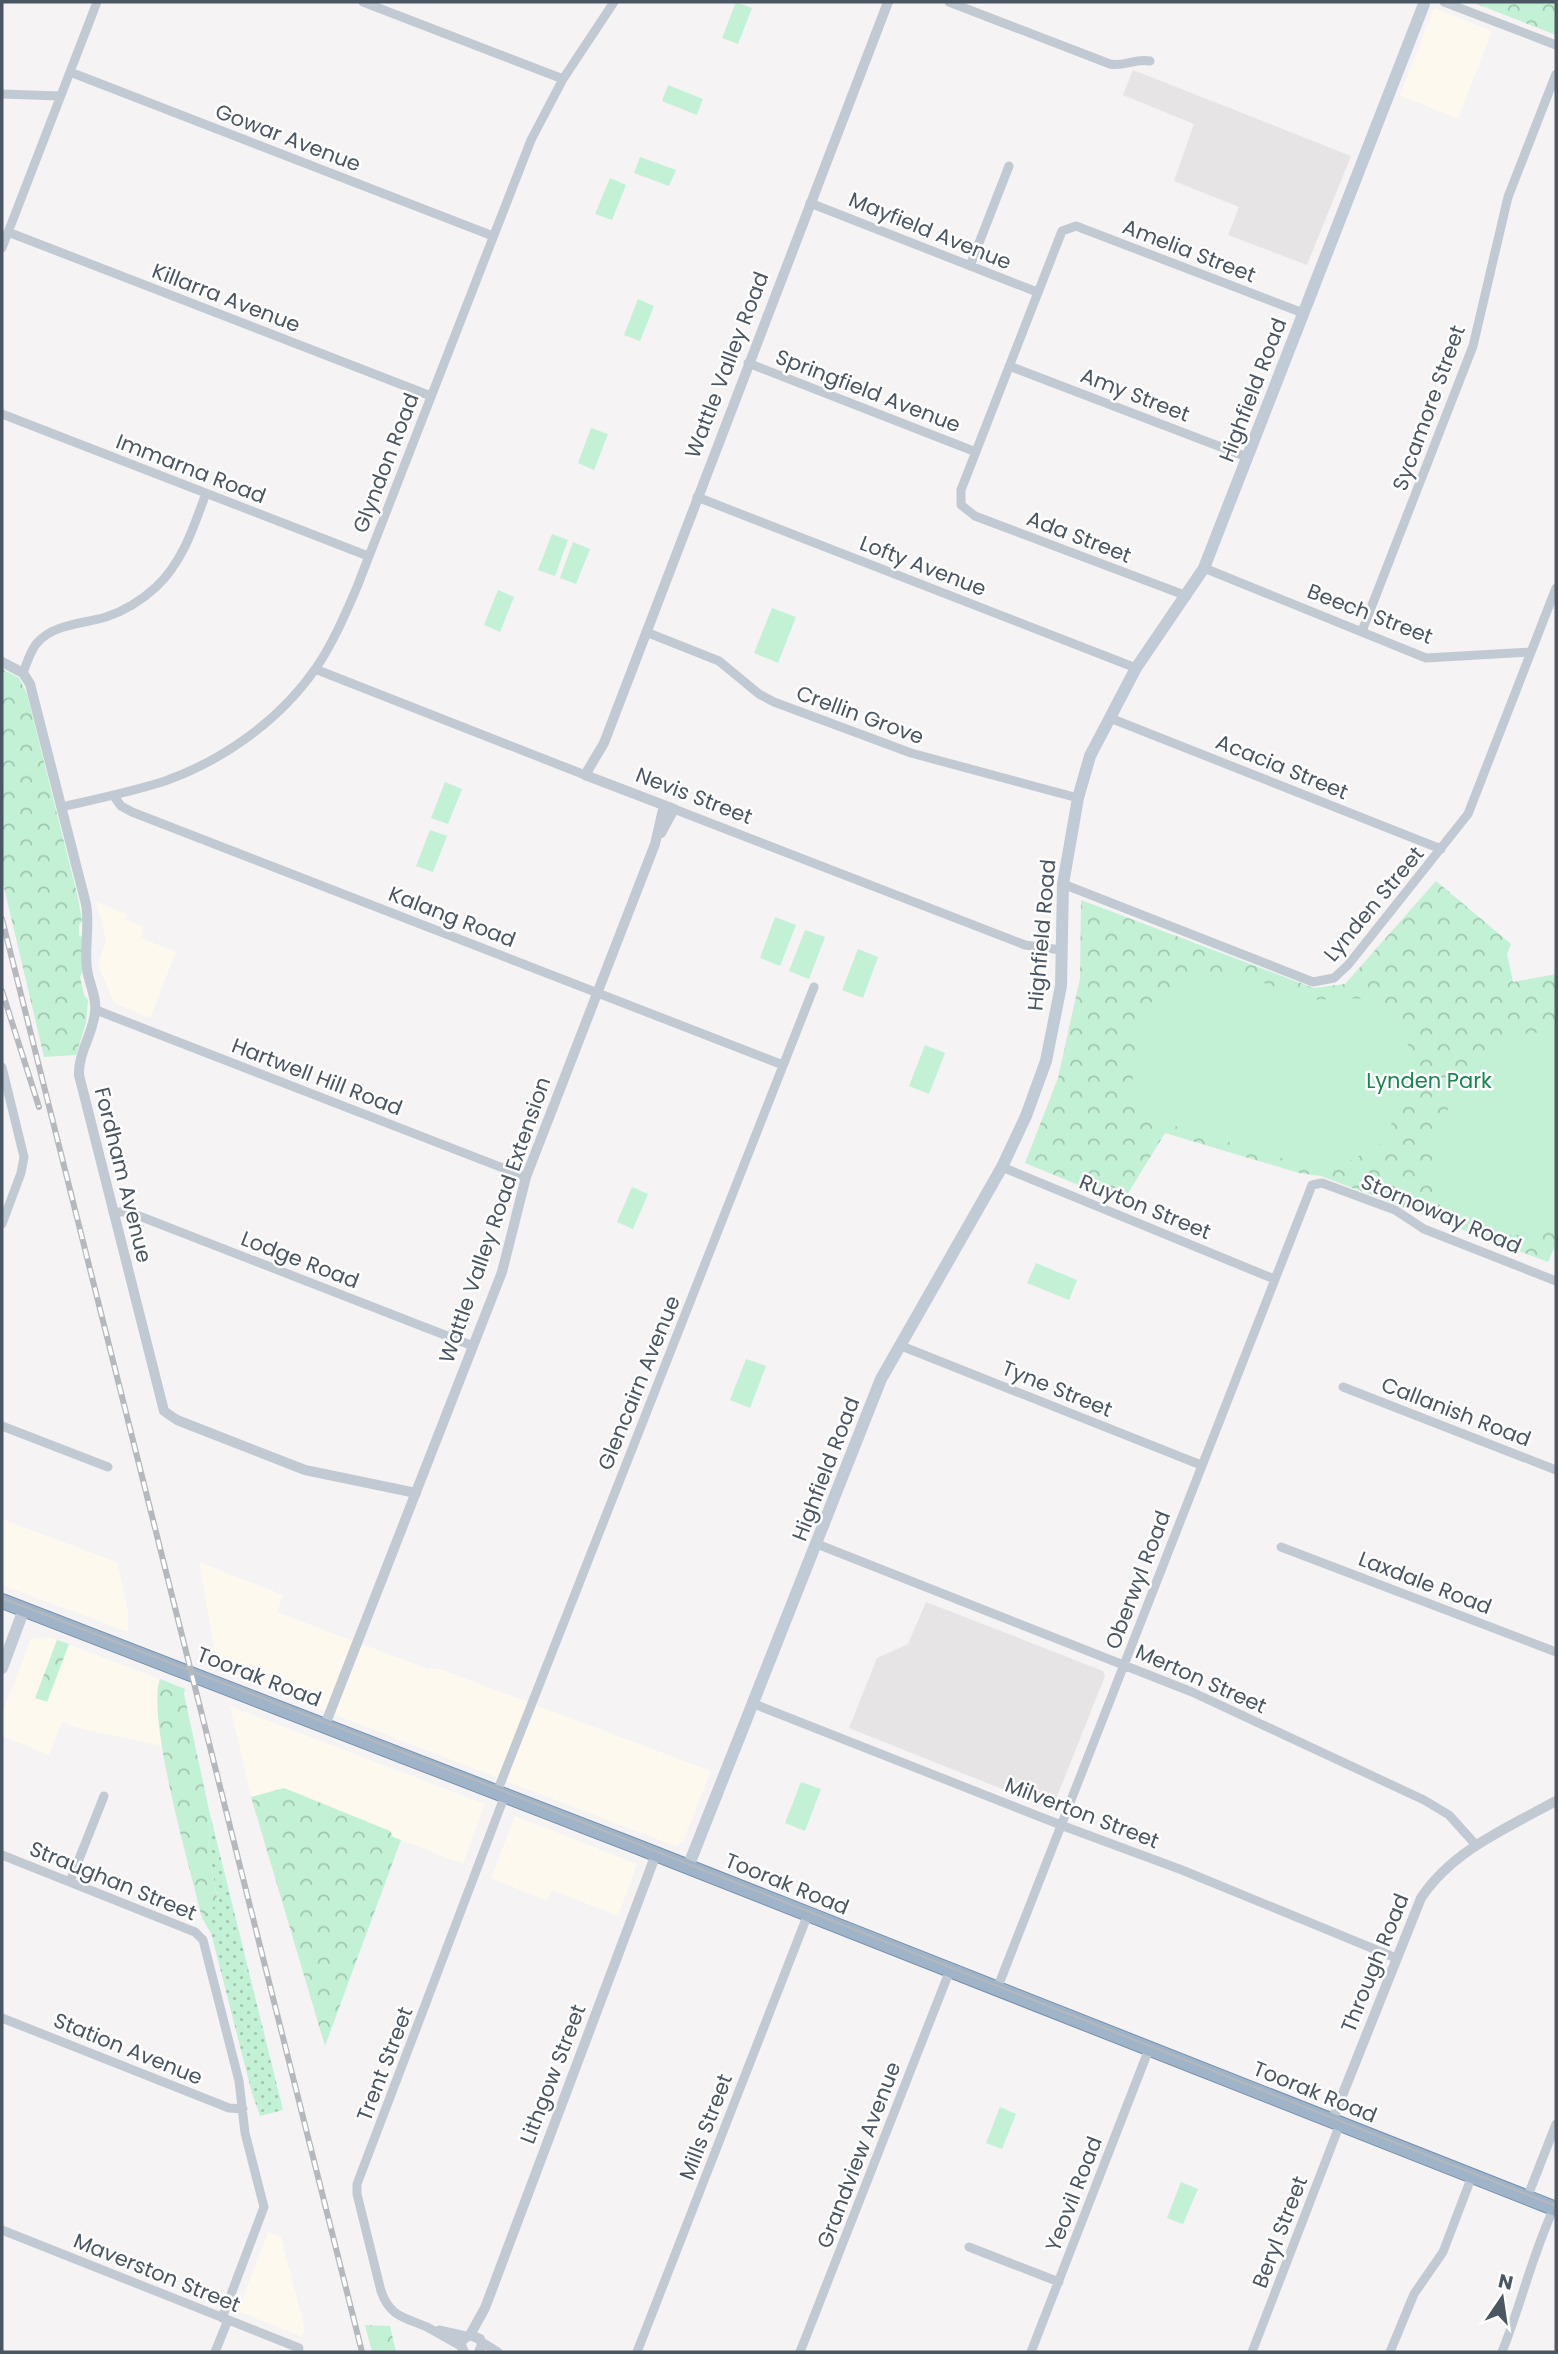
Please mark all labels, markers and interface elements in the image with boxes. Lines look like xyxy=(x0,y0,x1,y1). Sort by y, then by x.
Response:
street label: Gowar Avenue xyxy=(211,96,365,179)
street label: Mayfield Avenue xyxy=(845,185,1016,276)
street label: Amelia Street xyxy=(1118,212,1260,289)
street label: Killarra Avenue xyxy=(148,256,304,339)
street label: Wattle Valley Road xyxy=(678,267,775,462)
street label: Highfield Road xyxy=(1212,314,1293,466)
street label: Sycamore Street xyxy=(1385,321,1472,495)
street label: Springfield Avenue xyxy=(771,342,965,439)
street label: Amy Street xyxy=(1076,360,1194,429)
street label: Glyndon Road xyxy=(345,389,426,537)
street label: Immarna Road xyxy=(112,427,270,510)
street label: Ada Street xyxy=(1023,503,1136,570)
street label: Lofty Avenue xyxy=(856,528,991,603)
street label: Beech Street xyxy=(1303,576,1437,651)
street label: Crellin Grove xyxy=(792,678,928,751)
street label: Acacia Street xyxy=(1212,727,1353,806)
street label: Nevis Street xyxy=(632,760,757,831)
street label: Lynden Street xyxy=(1317,840,1430,967)
street label: Highfield Road xyxy=(1020,858,1063,1012)
street label: Kalang Road xyxy=(384,879,520,954)
street label: Hartwell Hill Road xyxy=(228,1031,407,1122)
park label: Lynden Park xyxy=(1366,1066,1492,1095)
street label: Wattle Valley Road Extension xyxy=(432,1073,557,1367)
street label: Fordham Avenue xyxy=(88,1084,159,1266)
street label: Ruyton Street xyxy=(1075,1167,1215,1246)
street label: Stornoway Road xyxy=(1357,1167,1526,1260)
street label: Lodge Road xyxy=(237,1224,363,1295)
street label: Glencairn Avenue xyxy=(590,1291,687,1474)
street label: Tyne Street xyxy=(998,1353,1117,1424)
street label: Callanish Road xyxy=(1377,1370,1535,1453)
street label: Highfield Road xyxy=(785,1393,866,1545)
street label: Oberwyl Road xyxy=(1098,1506,1177,1653)
street label: Laxdale Road xyxy=(1355,1544,1496,1621)
street label: Merton Street xyxy=(1131,1637,1271,1720)
street label: Toorak Road xyxy=(193,1639,326,1714)
street label: Milverton Street xyxy=(1001,1770,1163,1855)
street label: Straughan Street xyxy=(25,1834,201,1927)
street label: Toorak Road xyxy=(721,1845,853,1922)
street label: Through Road xyxy=(1333,1889,1416,2037)
street label: Lithgow Street xyxy=(513,2000,592,2148)
street label: Trent Street xyxy=(349,2002,420,2125)
street label: Station Avenue xyxy=(49,2005,207,2092)
street label: Toorak Road xyxy=(1249,2053,1381,2130)
street label: Grandview Avenue xyxy=(810,2057,907,2252)
street label: Mills Street xyxy=(672,2070,739,2184)
street label: Yeovil Road xyxy=(1038,2132,1109,2256)
street label: Beryl Street xyxy=(1245,2172,1314,2292)
street label: Maverston Street xyxy=(69,2226,245,2319)
north arrow xyxy=(1467,2263,1537,2333)
text: N xyxy=(1496,2267,1516,2297)

